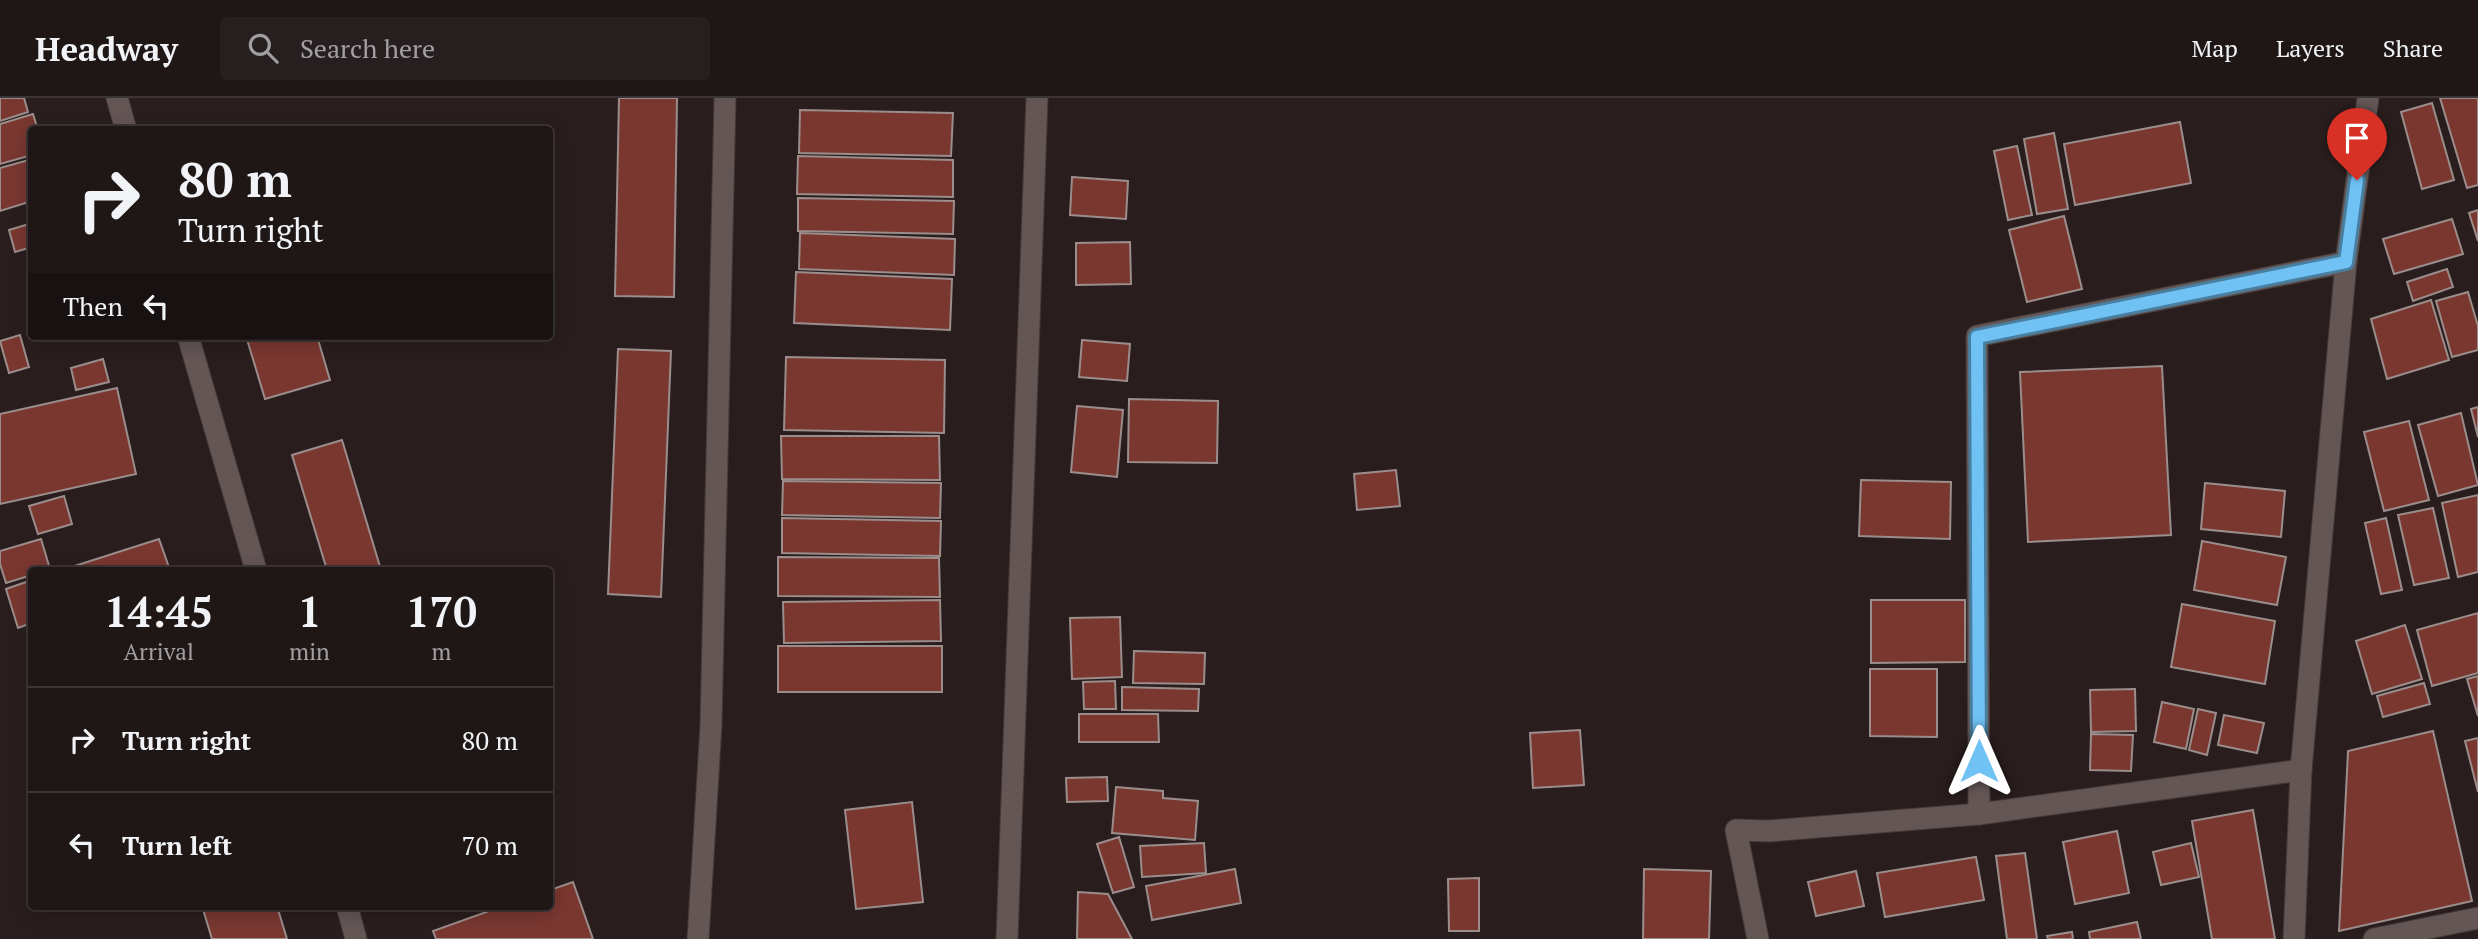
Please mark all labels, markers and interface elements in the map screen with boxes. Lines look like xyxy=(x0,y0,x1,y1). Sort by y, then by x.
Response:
search box xyxy=(220,17,710,80)
text: Headway xyxy=(35,27,178,70)
icon: search xyxy=(244,29,282,67)
text: Search here xyxy=(300,31,435,65)
text: Map xyxy=(2191,32,2238,64)
text: Layers xyxy=(2276,32,2345,64)
text: Share xyxy=(2383,32,2443,64)
pin xyxy=(2327,108,2387,180)
icon: arrive xyxy=(2338,119,2376,157)
text: 80 m xyxy=(178,146,292,211)
icon: right xyxy=(63,154,154,245)
text: Turn right xyxy=(178,209,324,251)
icon: left xyxy=(137,287,175,325)
text: Then xyxy=(63,289,123,323)
text: 14:45 xyxy=(104,583,213,639)
text: 1 xyxy=(298,583,321,639)
text: 170 xyxy=(406,583,477,639)
text: Arrival xyxy=(123,636,194,667)
text: min xyxy=(289,636,330,667)
text: m xyxy=(431,636,451,667)
icon: right xyxy=(63,721,101,759)
text: Turn right xyxy=(122,723,251,757)
text: 80 m xyxy=(462,723,518,757)
position arrow xyxy=(1942,724,2016,798)
icon: left xyxy=(63,826,101,864)
text: Turn left xyxy=(122,828,232,862)
text: 70 m xyxy=(462,828,518,862)

